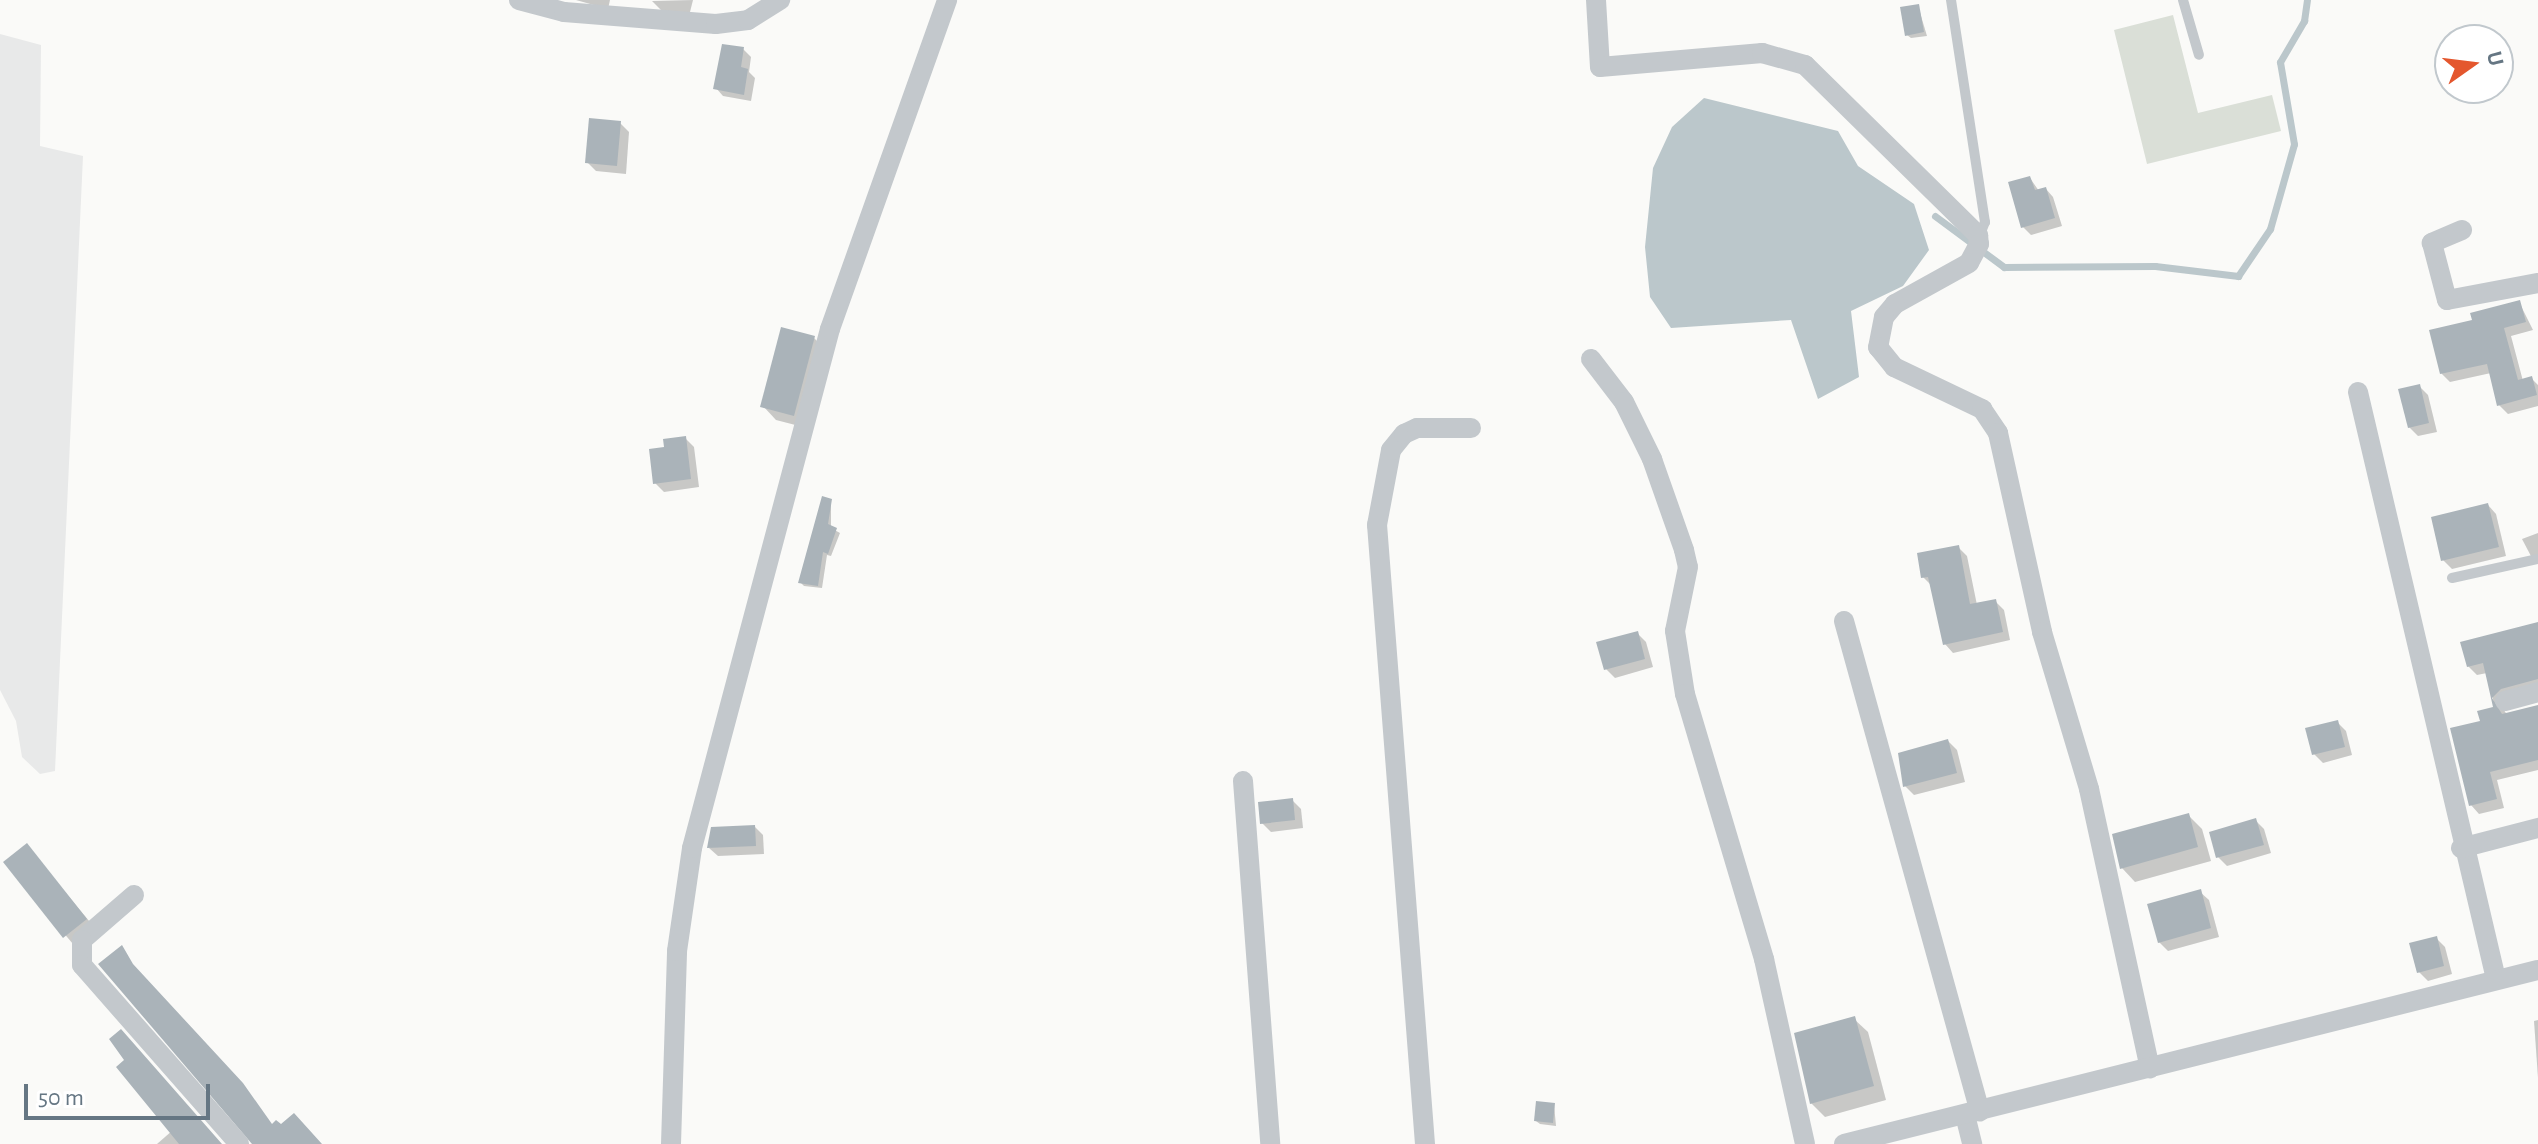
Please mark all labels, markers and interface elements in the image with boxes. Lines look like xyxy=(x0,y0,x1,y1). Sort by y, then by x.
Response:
north arrow xyxy=(2434,24,2514,104)
text: U xyxy=(2483,49,2508,68)
scale bar xyxy=(28,1068,214,1118)
text: 50 m xyxy=(38,1086,84,1110)

